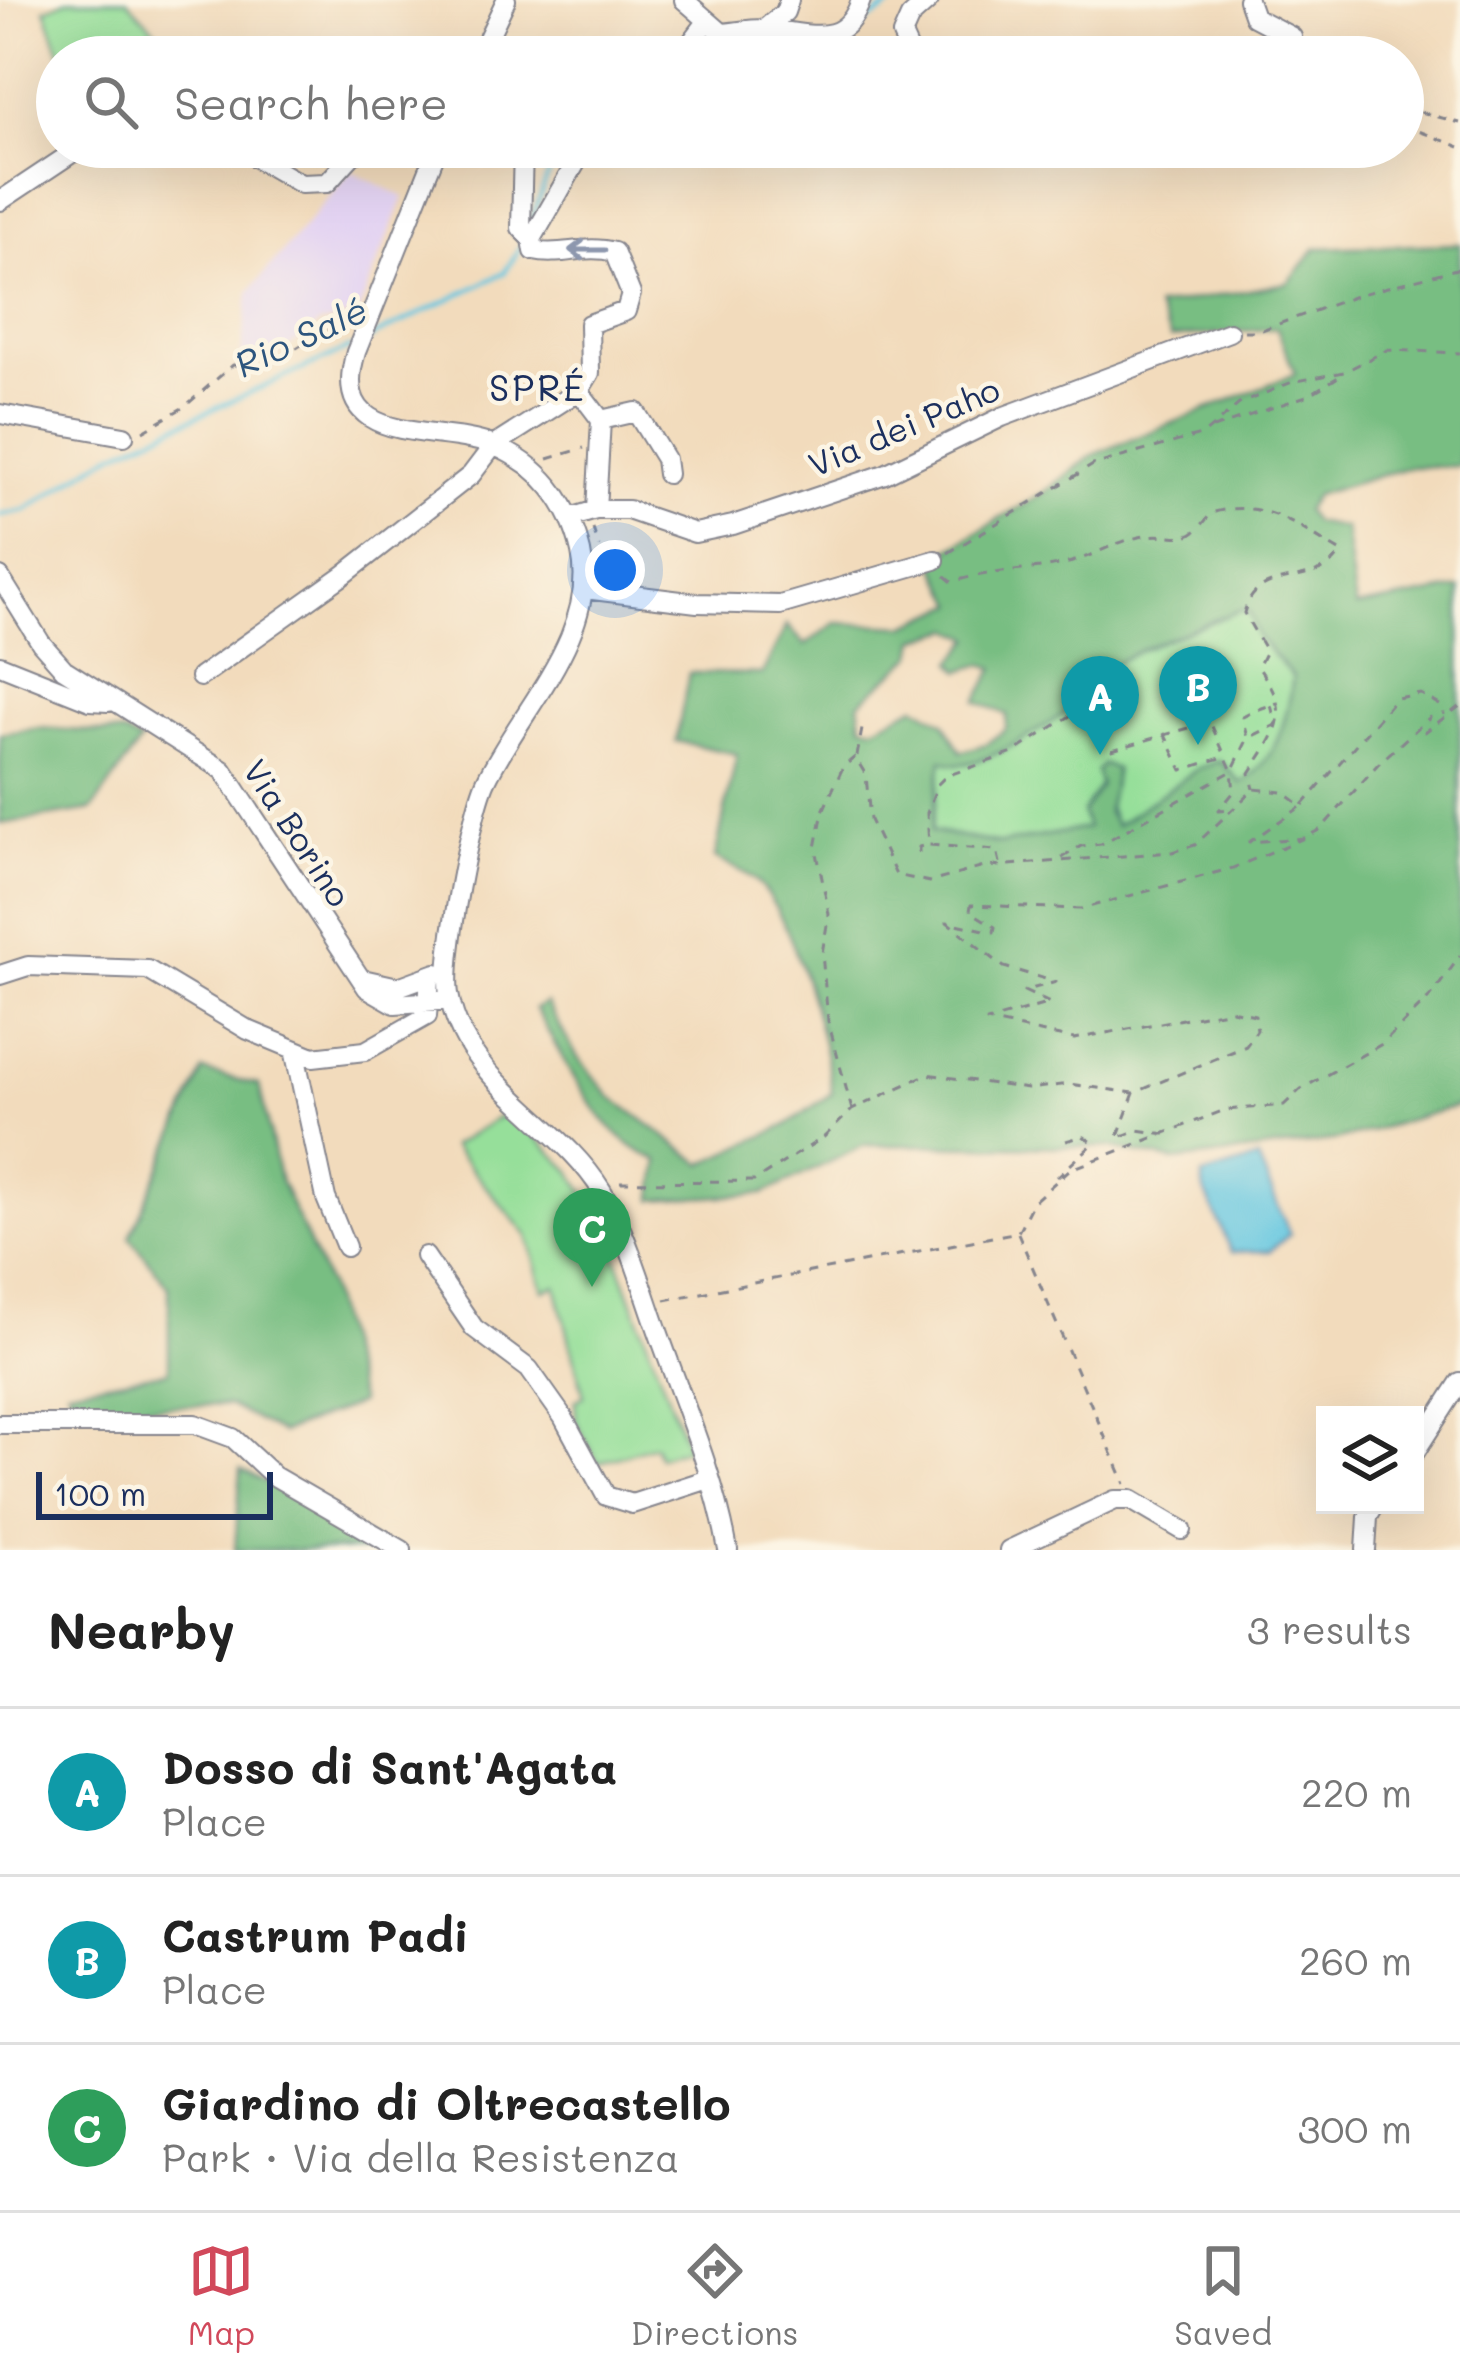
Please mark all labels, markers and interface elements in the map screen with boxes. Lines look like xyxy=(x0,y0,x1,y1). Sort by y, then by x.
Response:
search box xyxy=(36,36,1424,168)
icon: search xyxy=(78,69,144,135)
text: Search here xyxy=(174,73,448,131)
one-way arrow xyxy=(569,239,608,261)
water label: Rio Salé xyxy=(227,285,374,387)
district label: SPRÉ xyxy=(489,363,587,410)
street label: Via dei Paho xyxy=(801,366,1005,485)
your location xyxy=(585,540,645,600)
pin: B xyxy=(1159,646,1237,745)
pin: A xyxy=(1061,656,1139,755)
street label: Via Borino xyxy=(235,750,362,914)
pin: C xyxy=(553,1188,631,1287)
map controls xyxy=(1316,1406,1424,1514)
button: layers xyxy=(1316,1406,1424,1514)
scale bar xyxy=(36,1466,273,1519)
text: 100 m xyxy=(54,1471,146,1514)
text: Nearby xyxy=(48,1595,235,1662)
text: 3 results xyxy=(1247,1603,1412,1654)
text: Dosso di Sant'Agata xyxy=(162,1737,617,1795)
text: A xyxy=(73,1766,101,1817)
text: 220 m xyxy=(1301,1766,1412,1817)
text: Place xyxy=(162,1795,267,1846)
text: Castrum Padi xyxy=(162,1905,469,1963)
text: B xyxy=(74,1934,100,1985)
text: 260 m xyxy=(1299,1934,1412,1985)
text: Place xyxy=(162,1963,267,2014)
text: Giardino di Oltrecastello xyxy=(162,2073,730,2131)
text: C xyxy=(73,2102,101,2153)
text: 300 m xyxy=(1297,2102,1412,2153)
text: Park · Via della Resistenza xyxy=(162,2131,679,2182)
tab: Map xyxy=(188,2238,255,2353)
tab: Directions xyxy=(631,2238,798,2353)
tab: Saved xyxy=(1174,2238,1272,2353)

